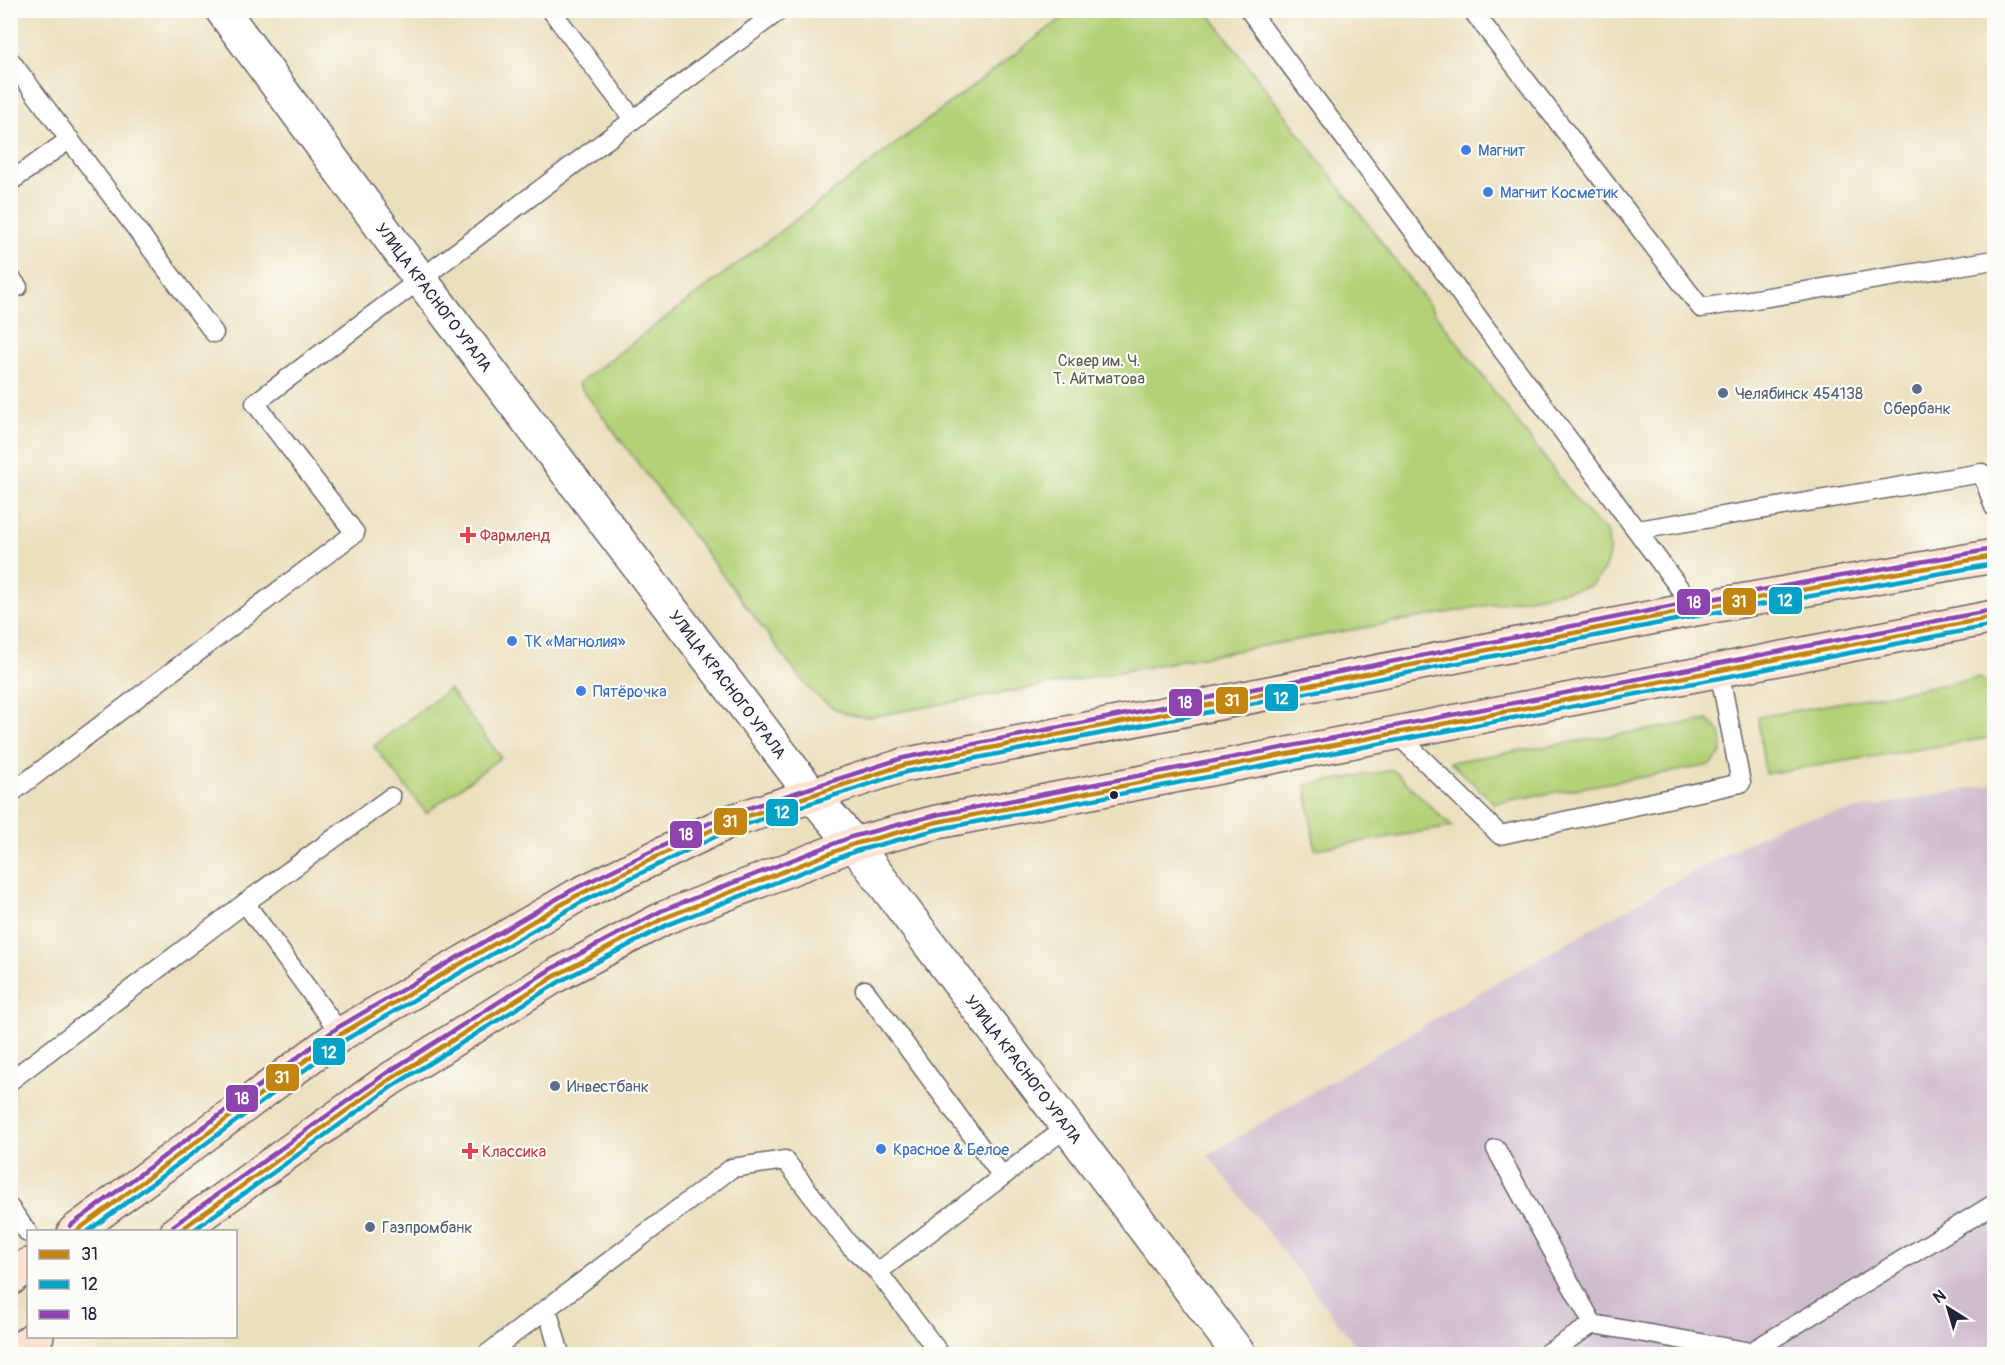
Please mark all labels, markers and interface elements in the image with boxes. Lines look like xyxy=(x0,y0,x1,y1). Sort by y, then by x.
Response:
place label: Магнит xyxy=(1478,141,1526,161)
marker: Магнит xyxy=(1459,143,1473,157)
place label: Магнит Косметик xyxy=(1500,183,1619,203)
marker: Магнит Косметик xyxy=(1481,185,1495,199)
street label: УЛИЦА КРАСНОГО УРАЛА xyxy=(371,219,496,376)
park label: Сквер им. Ч. Т. Айтматова xyxy=(1053,351,1145,389)
marker: Сбербанк xyxy=(1910,382,1924,396)
place label: Челябинск 454138 xyxy=(1735,384,1863,404)
marker: Челябинск 454138 xyxy=(1716,386,1730,400)
place label: Сбербанк xyxy=(1883,399,1951,419)
place label: Фармленд xyxy=(480,526,551,546)
marker: Фармленд xyxy=(461,528,475,542)
line badge: 12 xyxy=(1768,586,1803,615)
line badge: 31 xyxy=(1722,587,1757,616)
line badge: 18 xyxy=(1676,588,1711,616)
text: 12 xyxy=(1777,591,1793,611)
text: 31 xyxy=(1731,592,1747,612)
text: 18 xyxy=(1687,593,1701,613)
street label: УЛИЦА КРАСНОГО УРАЛА xyxy=(664,607,790,763)
place label: ТК «Магнолия» xyxy=(524,632,626,652)
marker: ТК «Магнолия» xyxy=(505,634,519,648)
place label: Пятёрочка xyxy=(593,682,667,702)
line badge: 12 xyxy=(1264,683,1299,712)
marker: Пятёрочка xyxy=(574,684,588,698)
line badge: 31 xyxy=(1215,686,1249,715)
line badge: 18 xyxy=(1168,688,1203,717)
text: 12 xyxy=(1273,689,1289,709)
text: 31 xyxy=(1224,691,1240,711)
text: 18 xyxy=(1178,693,1192,713)
unlabelled marker xyxy=(1108,789,1120,801)
line badge: 12 xyxy=(765,798,799,827)
text: 12 xyxy=(774,803,790,823)
line badge: 31 xyxy=(713,807,748,836)
text: 31 xyxy=(722,812,738,832)
line badge: 18 xyxy=(669,820,703,849)
text: 18 xyxy=(679,825,693,845)
street label: УЛИЦА КРАСНОГО УРАЛА xyxy=(961,991,1086,1148)
line badge: 12 xyxy=(312,1037,346,1066)
text: 12 xyxy=(321,1043,337,1063)
line badge: 31 xyxy=(265,1063,300,1092)
text: 31 xyxy=(274,1068,290,1088)
place label: Инвестбанк xyxy=(567,1077,649,1097)
marker: Инвестбанк xyxy=(548,1079,562,1093)
line badge: 18 xyxy=(225,1084,259,1113)
text: 18 xyxy=(235,1089,249,1109)
place label: Красное & Белое xyxy=(893,1140,1009,1160)
place label: Классика xyxy=(482,1142,546,1162)
marker: Красное & Белое xyxy=(874,1142,888,1156)
marker: Классика xyxy=(463,1144,477,1158)
place label: Газпромбанк xyxy=(382,1218,473,1238)
marker: Газпромбанк xyxy=(363,1220,377,1234)
legend xyxy=(27,1230,237,1338)
text: 31 xyxy=(81,1243,98,1266)
text: 12 xyxy=(81,1273,98,1296)
north arrow xyxy=(1918,1278,1978,1338)
text: N xyxy=(1929,1285,1950,1308)
text: 18 xyxy=(81,1303,97,1326)

